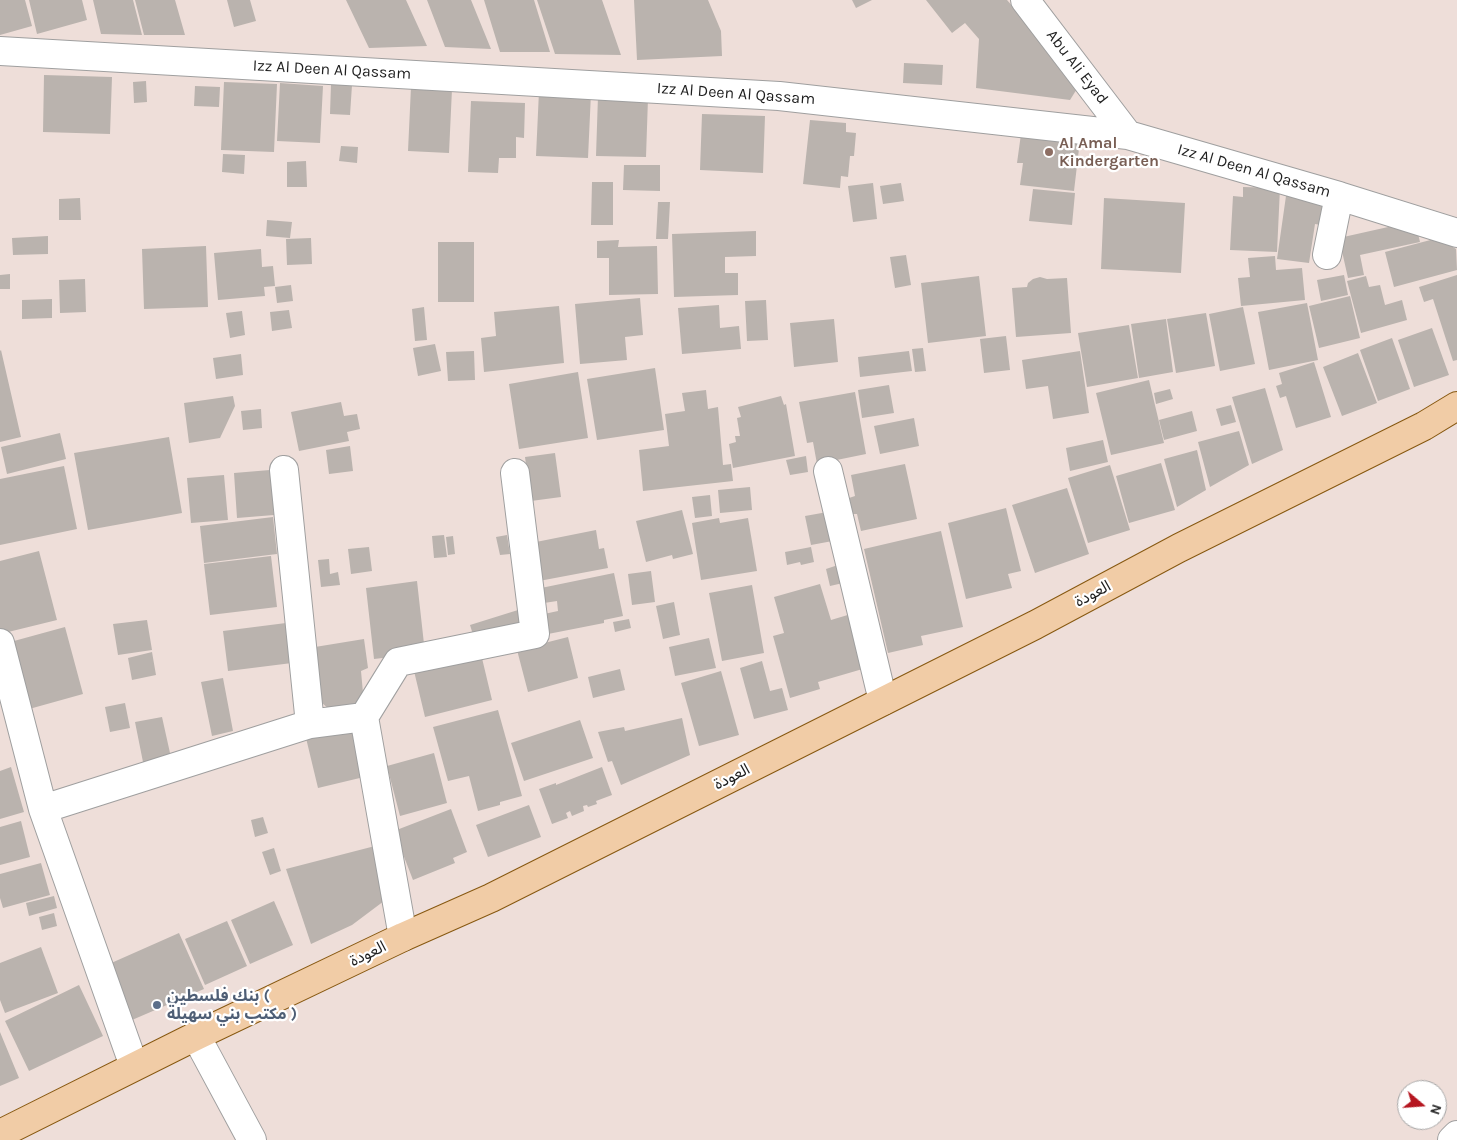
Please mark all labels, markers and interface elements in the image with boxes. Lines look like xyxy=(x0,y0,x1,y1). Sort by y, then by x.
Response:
street label: Abu Ali Eyad xyxy=(1042,26,1112,108)
street label: Izz Al Deen Al Qassam xyxy=(252,56,412,84)
street label: Izz Al Deen Al Qassam xyxy=(656,79,816,109)
place label: Al Amal Kindergarten xyxy=(1059,133,1159,171)
street label: Izz Al Deen Al Qassam xyxy=(1175,140,1333,202)
marker: Al Amal Kindergarten xyxy=(1043,146,1055,158)
street label: العودة xyxy=(1072,577,1114,611)
street label: العودة xyxy=(711,760,753,794)
street label: العودة xyxy=(347,937,389,971)
place label: بنك فلسطين ( مكتب بني سهيلة ) xyxy=(167,986,297,1024)
marker: بنك فلسطين ( مكتب بني سهيلة ) xyxy=(151,999,163,1011)
north arrow xyxy=(1397,1080,1447,1130)
text: N xyxy=(1426,1102,1445,1117)

